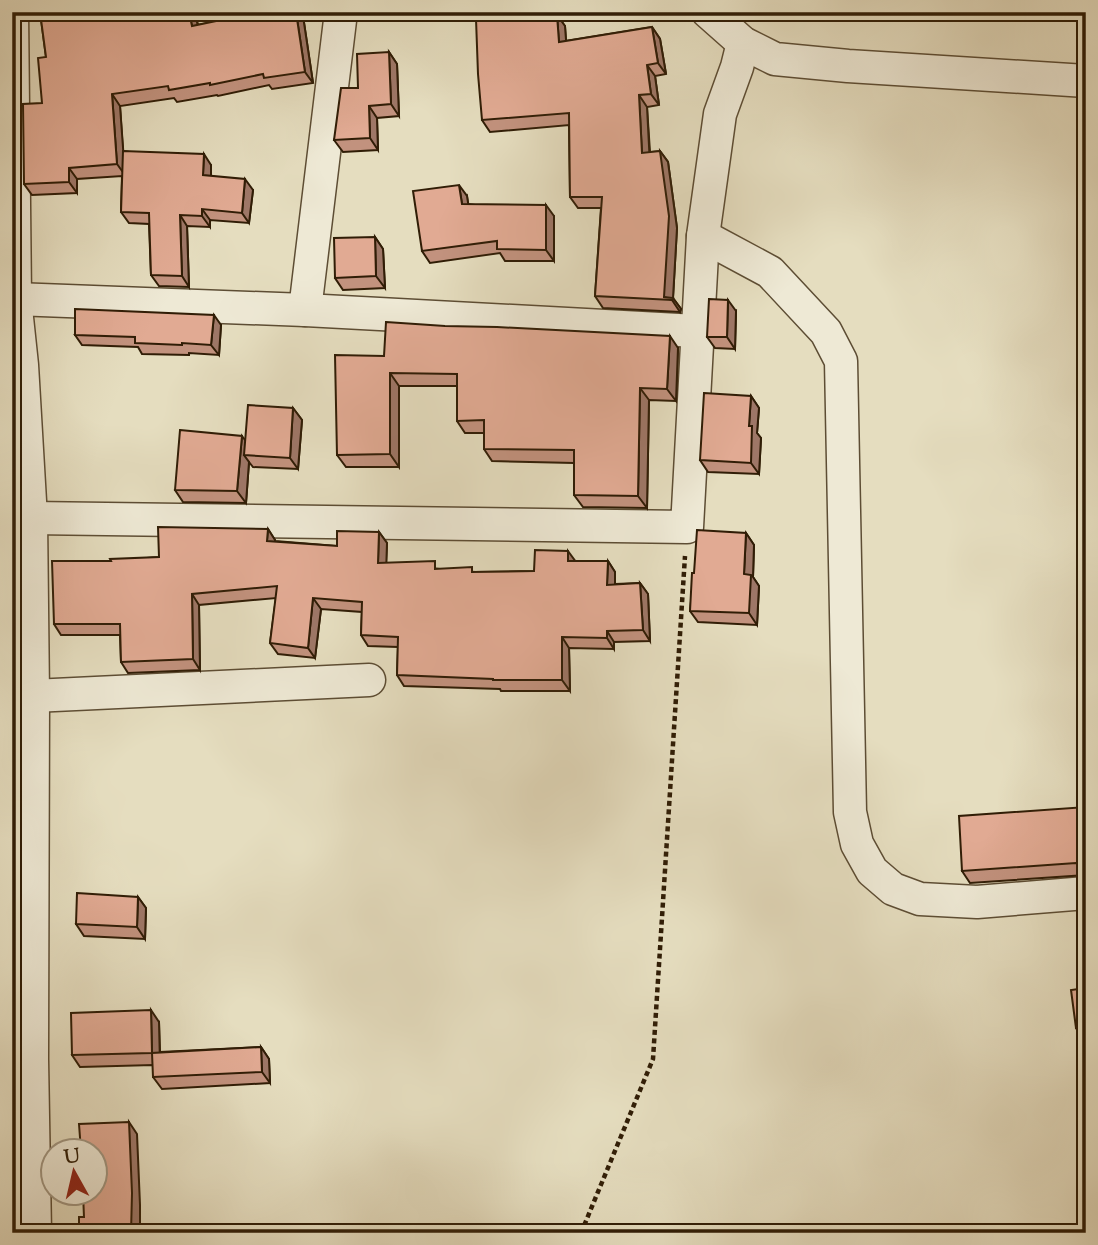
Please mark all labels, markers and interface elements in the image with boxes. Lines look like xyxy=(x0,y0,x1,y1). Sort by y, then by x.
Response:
north arrow xyxy=(38,1136,108,1206)
text: U xyxy=(62,1143,82,1172)

